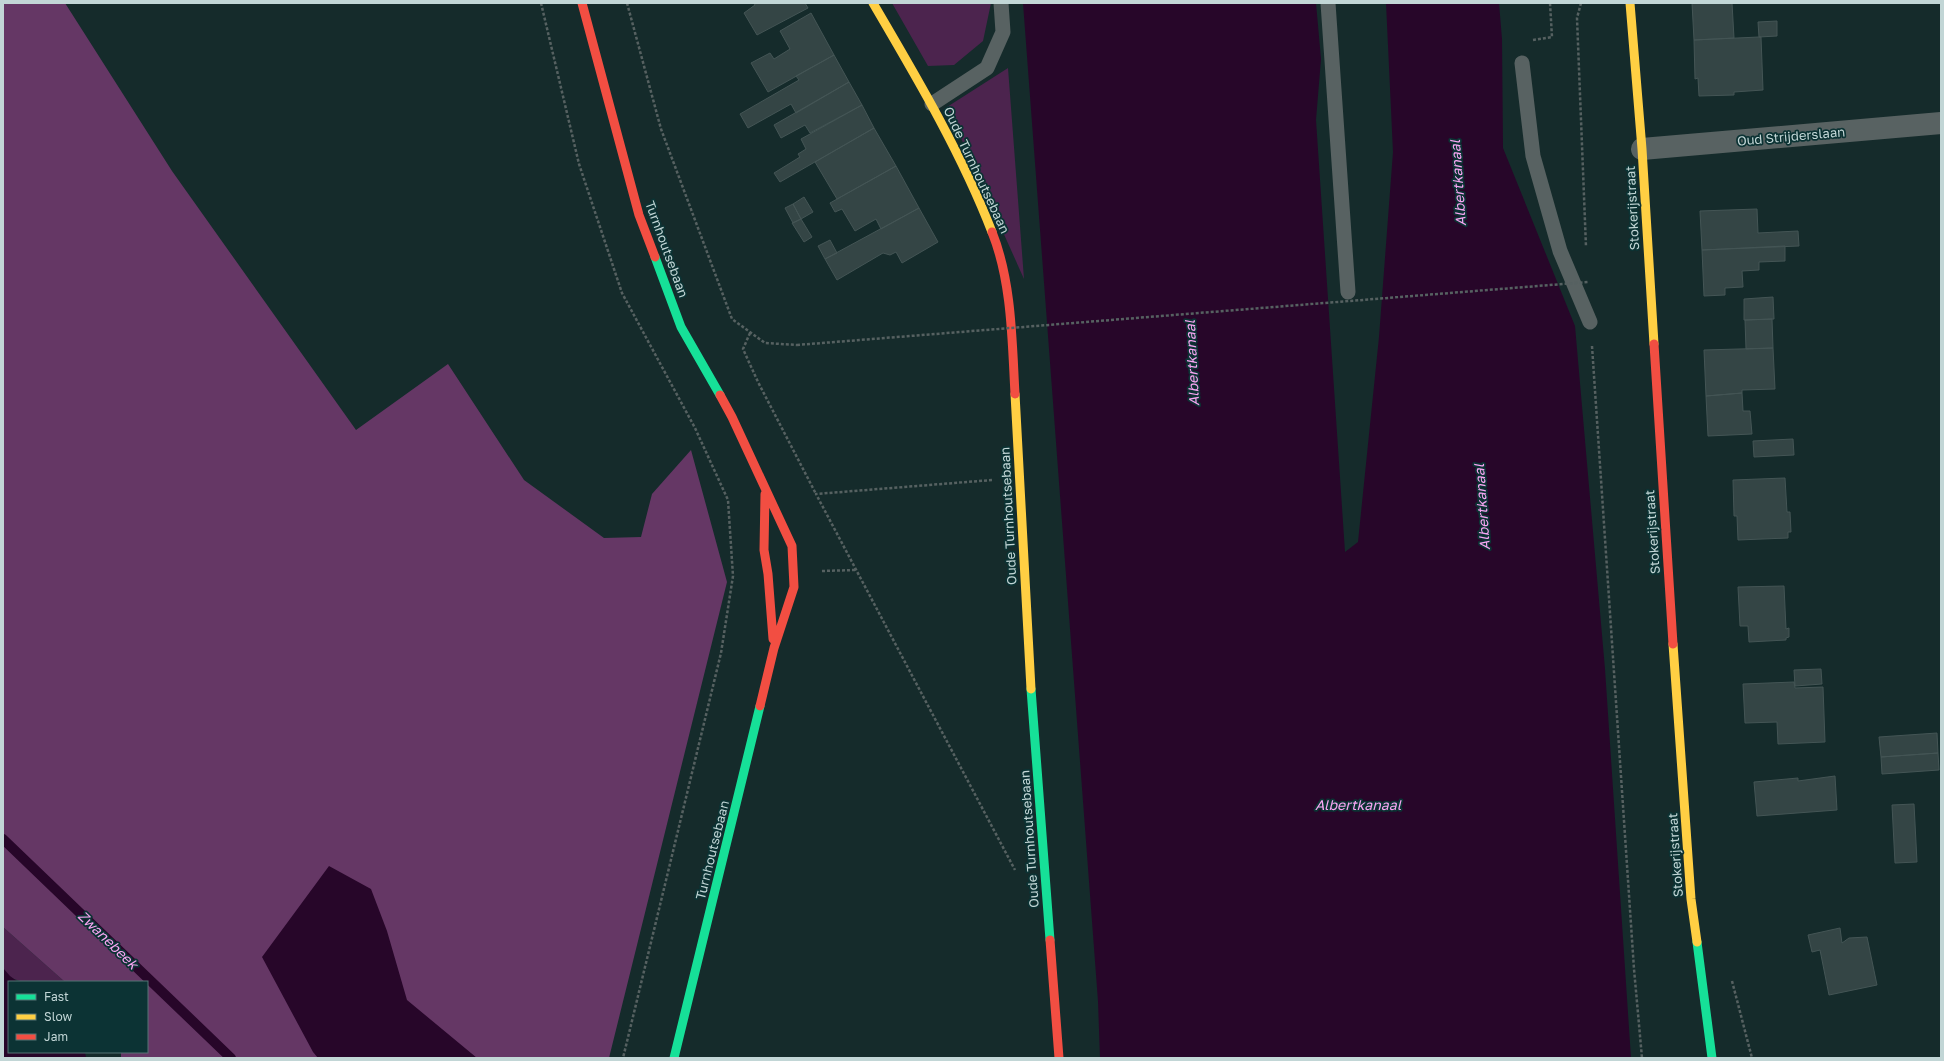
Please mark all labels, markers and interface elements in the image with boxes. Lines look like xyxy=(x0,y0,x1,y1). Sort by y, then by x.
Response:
street label: Oude Turnhoutsebaan xyxy=(941,104,1013,236)
street label: Oud Strijderslaan xyxy=(1736,123,1846,149)
water label: Albertkanaal xyxy=(1446,139,1469,227)
street label: Stokerijstraat xyxy=(1622,165,1642,251)
street label: Turnhoutsebaan xyxy=(642,198,692,300)
water label: Albertkanaal xyxy=(1181,319,1202,407)
street label: Oude Turnhoutsebaan xyxy=(996,447,1020,585)
water label: Albertkanaal xyxy=(1470,463,1493,551)
street label: Stokerijstraat xyxy=(1641,489,1663,575)
street label: Oude Turnhoutsebaan xyxy=(1016,770,1042,908)
water label: Albertkanaal xyxy=(1315,796,1402,813)
street label: Turnhoutsebaan xyxy=(692,799,732,901)
street label: Stokerijstraat xyxy=(1664,812,1686,898)
water label: Zwanebeek xyxy=(75,907,143,974)
legend xyxy=(8,981,148,1053)
text: Fast xyxy=(44,989,69,1004)
text: Slow xyxy=(44,1009,72,1024)
text: Jam xyxy=(44,1029,68,1044)

